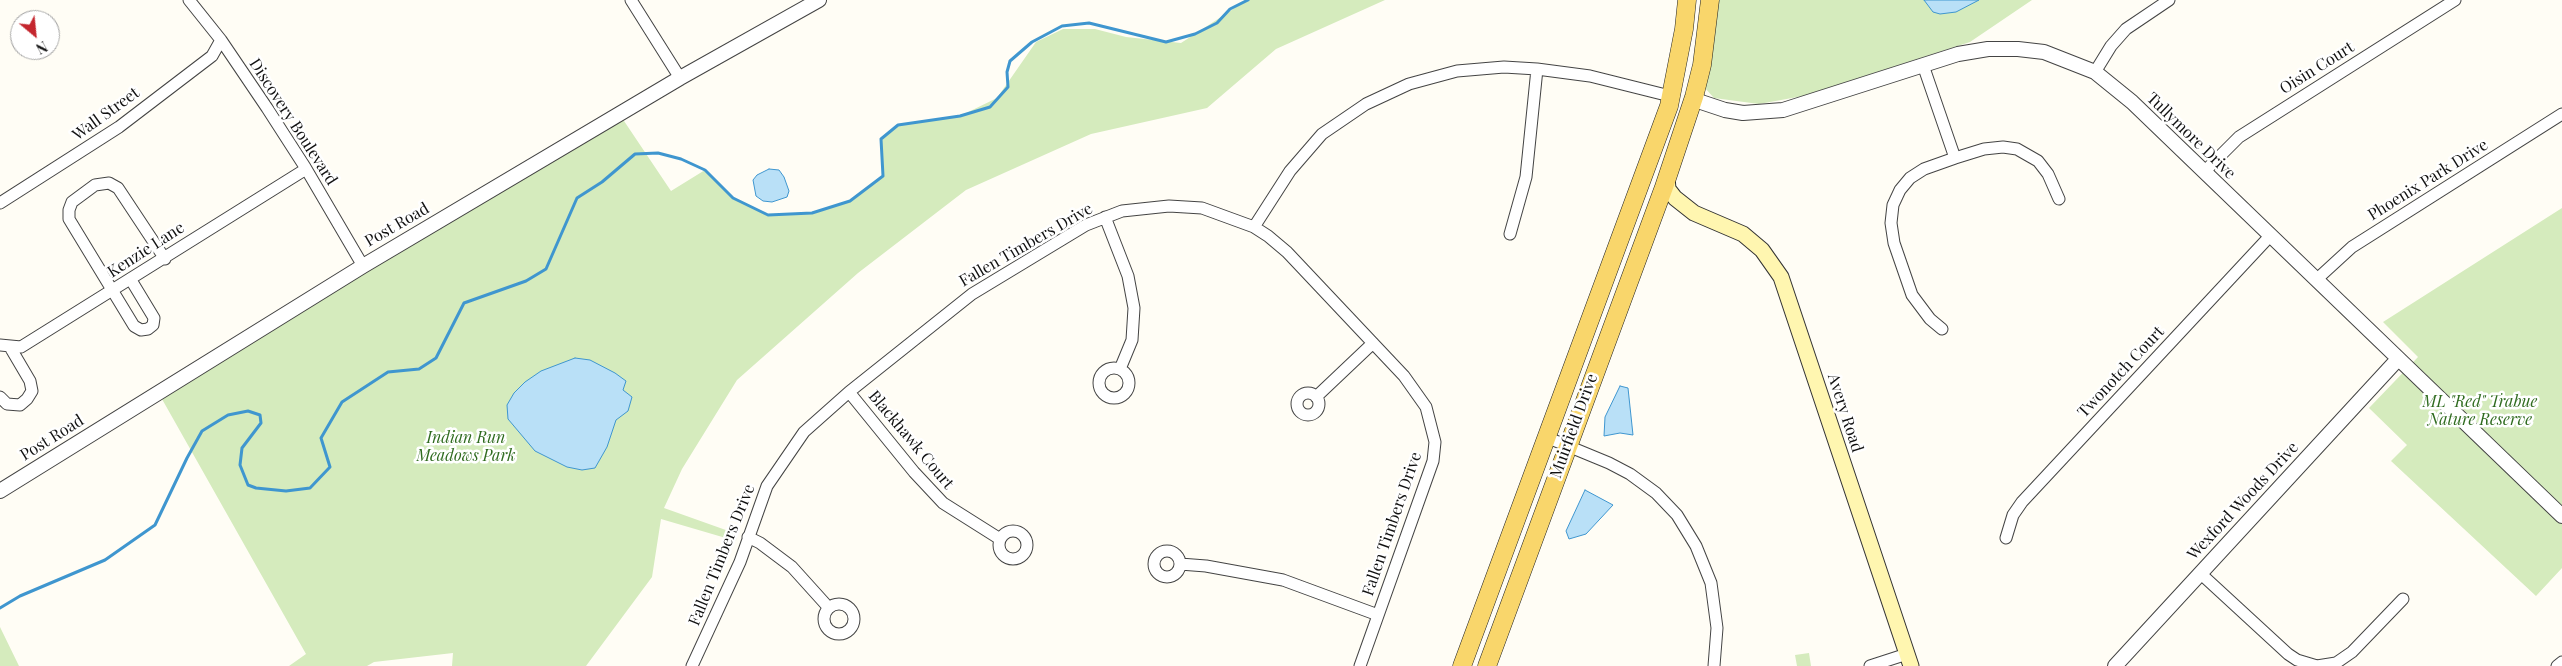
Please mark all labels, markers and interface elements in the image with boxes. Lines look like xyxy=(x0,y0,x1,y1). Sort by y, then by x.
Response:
north arrow xyxy=(10,10,60,60)
text: N xyxy=(33,37,51,59)
street label: Oisin Court xyxy=(2276,38,2358,98)
street label: Discovery Boulevard xyxy=(245,55,341,189)
street label: Wall Street xyxy=(69,83,143,145)
street label: Tullymore Drive xyxy=(2142,89,2240,183)
street label: Phoenix Park Drive xyxy=(2364,135,2492,225)
street label: Post Road xyxy=(361,199,433,251)
street label: Fallen Timbers Drive xyxy=(956,199,1096,291)
street label: Kenzie Lane xyxy=(104,218,188,282)
street label: Twonotch Court xyxy=(2074,322,2168,422)
street label: Muirfield Drive xyxy=(1546,371,1602,481)
street label: Avery Road xyxy=(1823,371,1867,455)
street label: Blackhawk Court xyxy=(864,387,958,493)
park label: ML "Red" Trabue Nature Reserve xyxy=(2423,392,2537,430)
street label: Post Road xyxy=(17,411,87,465)
park label: Indian Run Meadows Park xyxy=(417,428,515,466)
street label: Wexford Woods Drive xyxy=(2183,438,2303,564)
street label: Fallen Timbers Drive xyxy=(1358,450,1426,598)
street label: Fallen Timbers Drive xyxy=(685,481,759,629)

